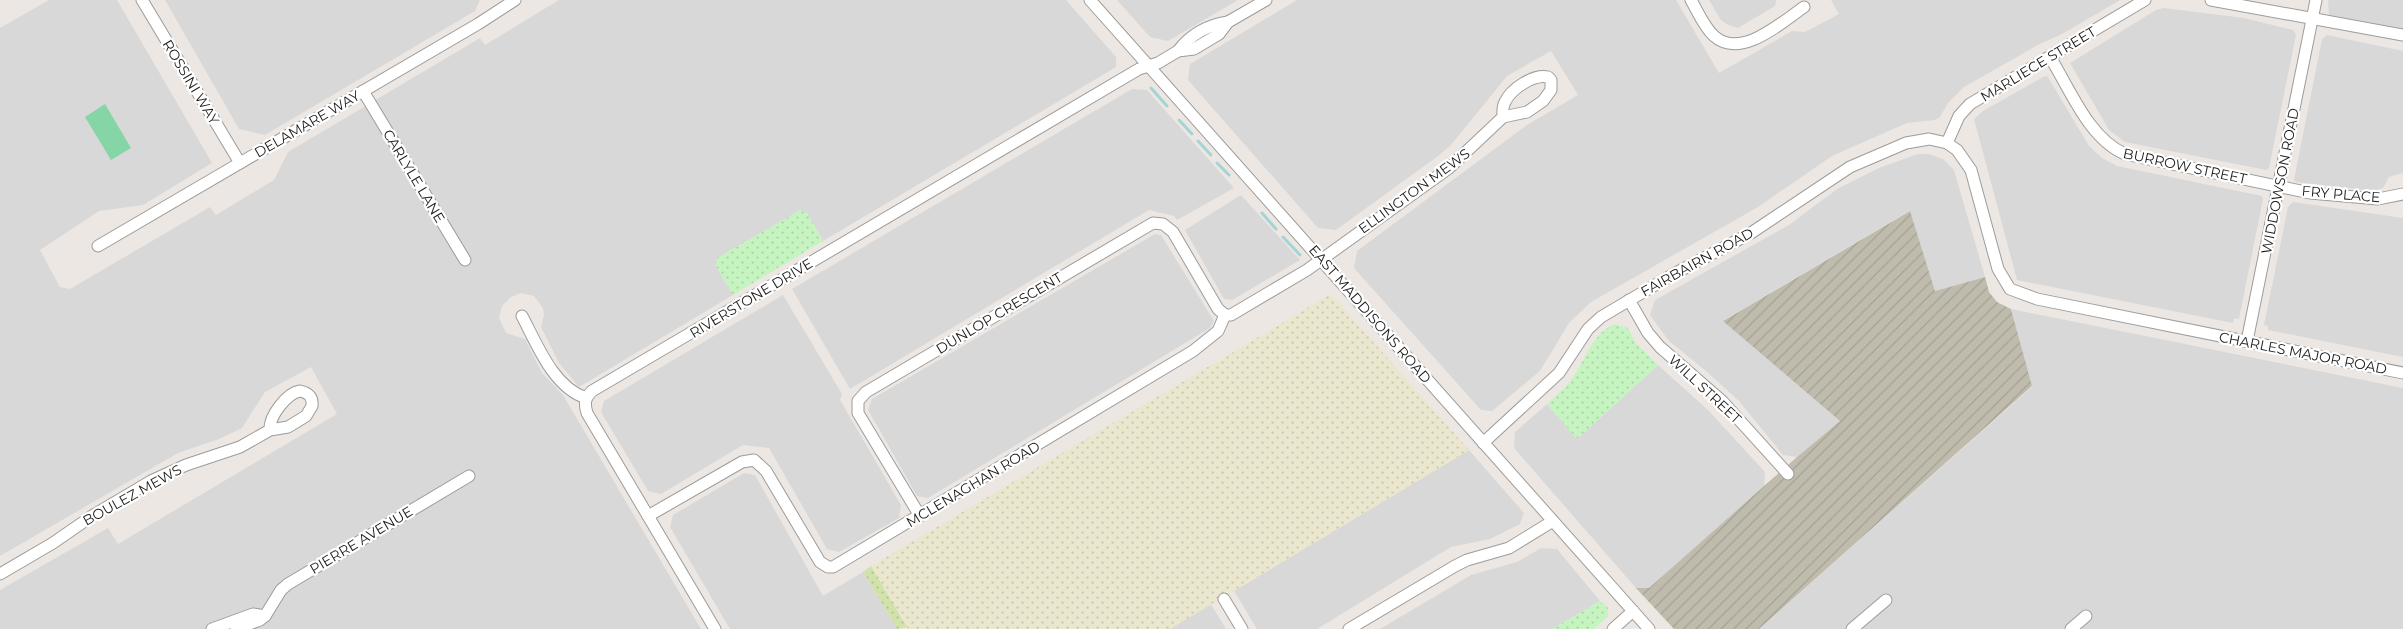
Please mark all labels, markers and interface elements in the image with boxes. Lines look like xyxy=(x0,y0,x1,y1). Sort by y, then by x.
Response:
street label: MARLIECE STREET xyxy=(1977,22,2099,106)
street label: ROSSINI WAY xyxy=(159,36,223,128)
street label: DELAMARE WAY xyxy=(251,86,363,162)
street label: WIDDOWSON ROAD xyxy=(2257,107,2303,255)
street label: CARLYLE LANE xyxy=(379,126,449,226)
street label: ELLINGTON MEWS xyxy=(1355,144,1473,238)
street label: BURROW STREET xyxy=(2122,144,2248,188)
street label: FRY PLACE xyxy=(2301,182,2381,206)
street label: FAIRBAIRN ROAD xyxy=(1638,224,1756,300)
street label: EAST MADDISONS ROAD xyxy=(1305,241,1435,387)
street label: RIVERSTONE DRIVE xyxy=(686,254,816,342)
street label: DUNLOP CRESCENT xyxy=(933,268,1065,358)
street label: CHARLES MAJOR ROAD xyxy=(2217,328,2389,378)
street label: WILL STREET xyxy=(1665,351,1745,427)
street label: MCLENAGHAN ROAD xyxy=(903,437,1043,531)
street label: BOULEZ MEWS xyxy=(79,460,185,530)
street label: PIERRE AVENUE xyxy=(306,502,416,578)

